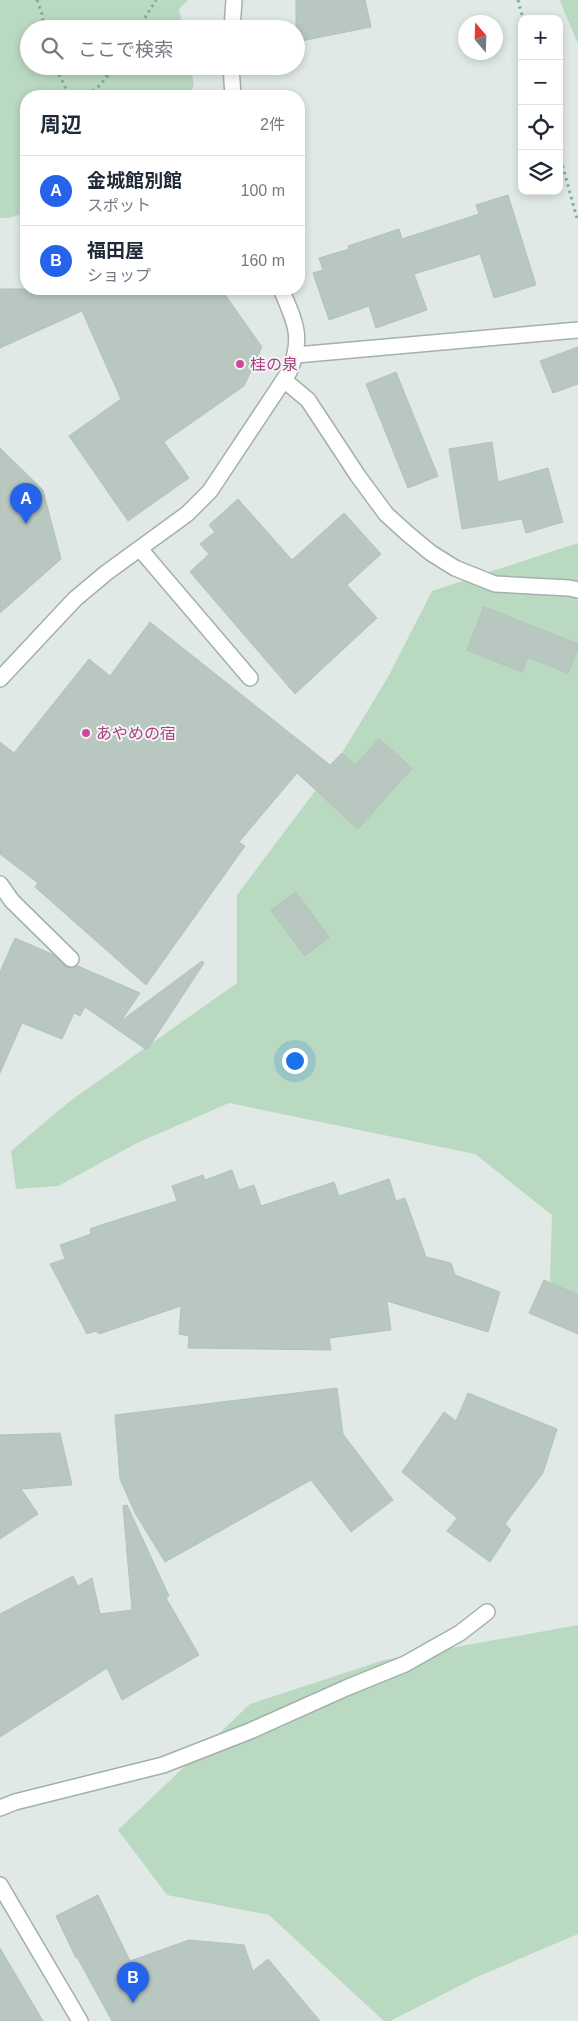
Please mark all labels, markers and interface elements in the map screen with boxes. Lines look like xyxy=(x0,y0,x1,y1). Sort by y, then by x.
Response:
north arrow xyxy=(458,15,503,60)
map controls xyxy=(518,15,563,195)
button: + xyxy=(518,15,563,60)
search box xyxy=(20,20,305,75)
icon: search xyxy=(38,34,66,62)
text: ここで検索 xyxy=(78,39,173,60)
button: − xyxy=(518,60,563,105)
button: locate xyxy=(518,105,563,150)
text: 周辺 xyxy=(40,113,82,136)
text: 2件 xyxy=(260,116,285,133)
button: layers xyxy=(518,150,563,195)
text: 金城館別館 xyxy=(87,170,182,191)
text: A xyxy=(50,182,62,199)
text: 100 m xyxy=(241,182,285,199)
text: スポット xyxy=(87,197,151,214)
text: 福田屋 xyxy=(87,240,144,261)
text: B xyxy=(50,252,62,269)
text: 160 m xyxy=(241,252,285,269)
text: ショップ xyxy=(87,267,151,284)
place label: 桂の泉 xyxy=(250,356,298,373)
marker: 桂の泉 xyxy=(234,358,246,370)
pin: A xyxy=(10,483,42,524)
place label: あやめの宿 xyxy=(96,725,176,742)
marker: あやめの宿 xyxy=(80,727,92,739)
your location xyxy=(282,1048,308,1074)
pin: B xyxy=(117,1962,149,2003)

